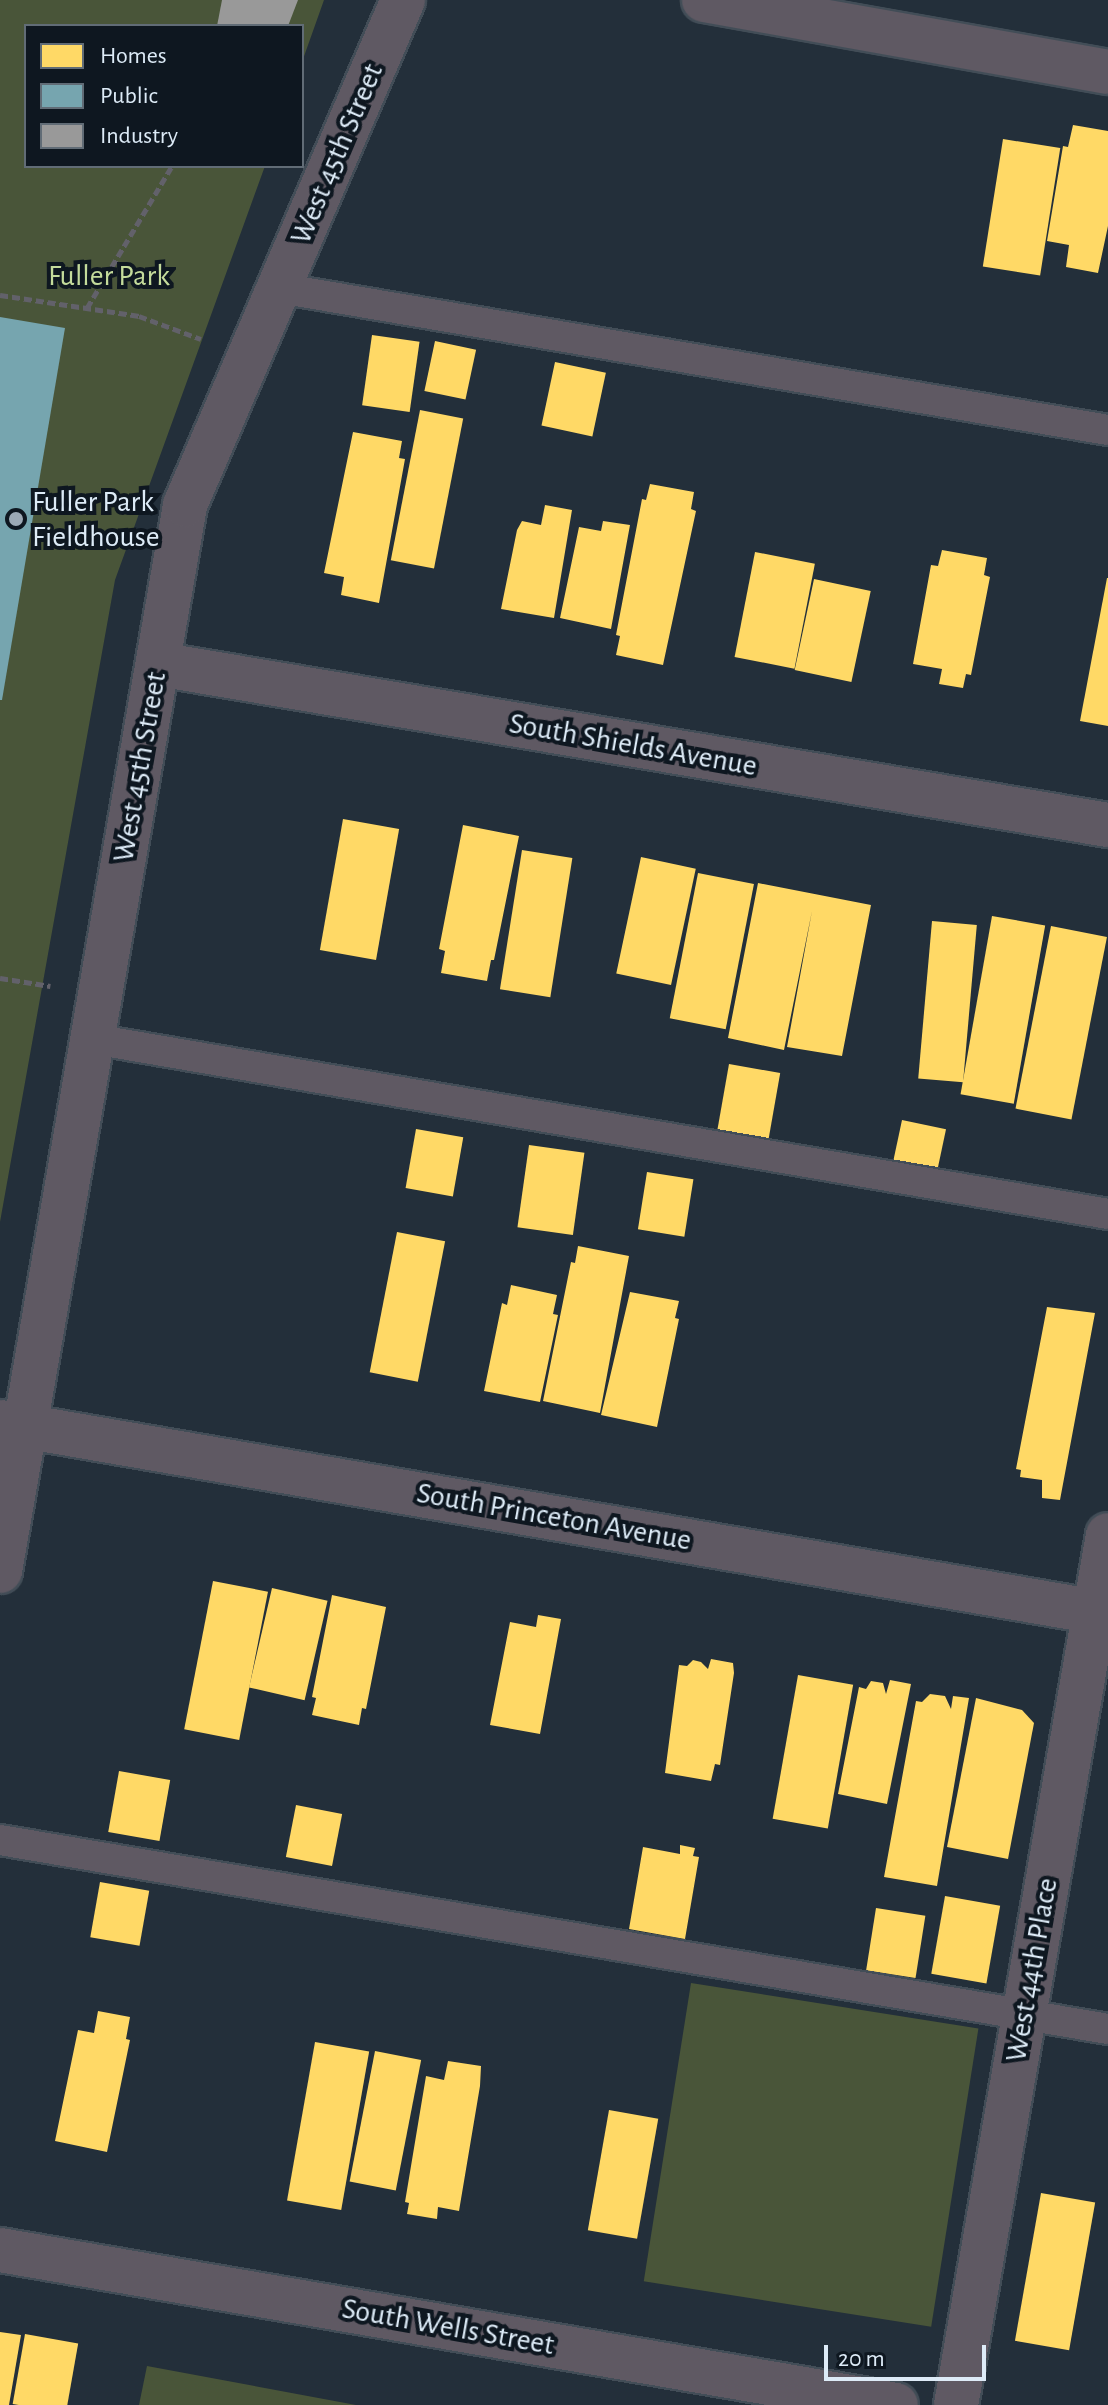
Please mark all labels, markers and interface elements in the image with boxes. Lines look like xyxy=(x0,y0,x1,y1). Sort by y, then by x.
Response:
legend xyxy=(24,24,304,168)
text: Homes xyxy=(100,44,167,68)
street label: West 45th Street xyxy=(283,58,391,250)
text: Public xyxy=(100,84,158,108)
text: Industry xyxy=(100,124,178,148)
park label: Fuller Park xyxy=(48,258,170,294)
place label: Fuller Park Fieldhouse xyxy=(32,484,160,554)
marker: Fuller Park Fieldhouse xyxy=(7,510,25,528)
street label: West 45th Street xyxy=(106,669,174,865)
street label: South Shields Avenue xyxy=(506,706,760,784)
street label: South Princeton Avenue xyxy=(414,1475,694,1559)
street label: West 44th Place xyxy=(998,1875,1066,2065)
street label: South Wells Street xyxy=(339,2291,557,2363)
scale bar xyxy=(828,2329,990,2379)
text: 20 m xyxy=(838,2347,885,2371)

